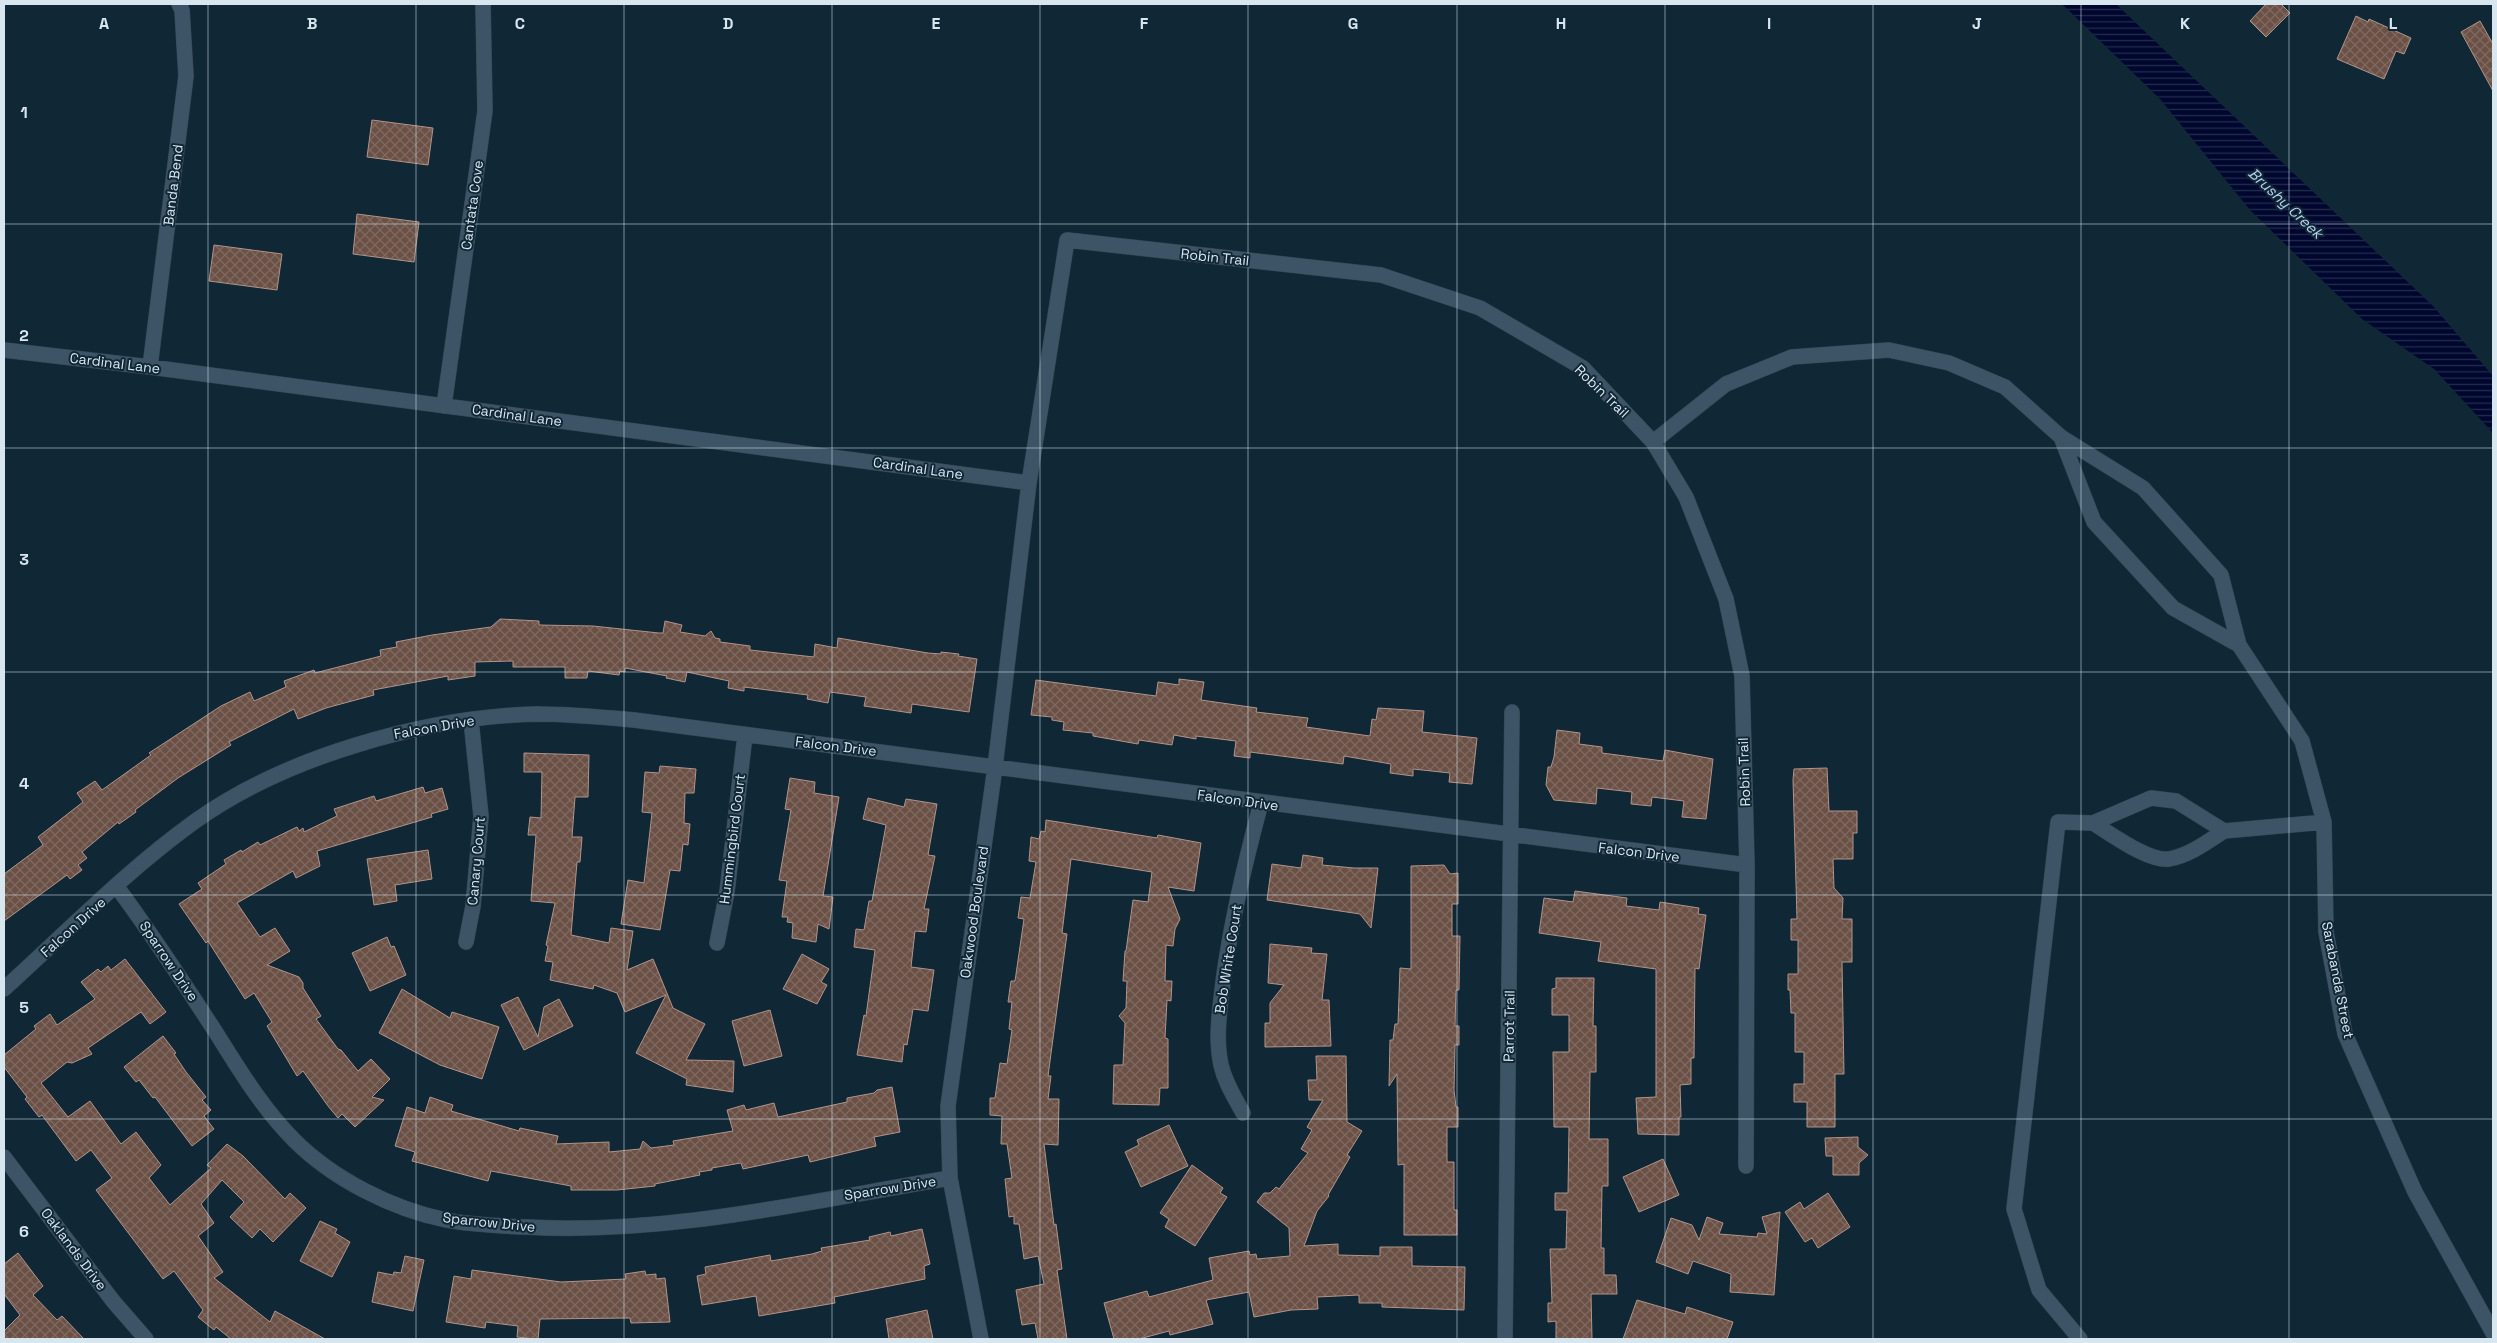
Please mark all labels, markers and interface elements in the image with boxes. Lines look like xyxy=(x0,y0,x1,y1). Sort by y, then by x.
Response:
text: A xyxy=(99,13,109,34)
text: B xyxy=(307,13,317,34)
text: C xyxy=(515,13,525,34)
text: D xyxy=(723,13,733,34)
text: E xyxy=(932,13,941,34)
text: F xyxy=(1140,13,1149,34)
text: G xyxy=(1348,13,1358,34)
text: H xyxy=(1556,13,1566,34)
text: I xyxy=(1767,13,1771,34)
text: J xyxy=(1972,13,1982,34)
text: K xyxy=(2180,13,2190,34)
text: L xyxy=(2389,13,2398,34)
text: 1 xyxy=(20,102,28,123)
street label: Banda Bend xyxy=(159,143,187,227)
street label: Cantata Cove xyxy=(457,159,487,251)
water label: Brushy Creek xyxy=(2245,163,2329,244)
street label: Robin Trail xyxy=(1180,244,1250,270)
text: 2 xyxy=(19,325,29,346)
street label: Cardinal Lane xyxy=(69,349,161,377)
street label: Robin Trail xyxy=(1571,361,1633,421)
street label: Cardinal Lane xyxy=(471,400,563,430)
street label: Cardinal Lane xyxy=(872,453,964,483)
text: 3 xyxy=(19,549,29,570)
street label: Falcon Drive xyxy=(392,711,476,743)
street label: Falcon Drive xyxy=(794,732,878,760)
street label: Robin Trail xyxy=(1734,737,1754,807)
text: 4 xyxy=(19,773,29,794)
street label: Hummingbird Court xyxy=(715,773,749,905)
street label: Falcon Drive xyxy=(1196,785,1280,815)
street label: Canary Court xyxy=(463,816,489,906)
street label: Falcon Drive xyxy=(1597,838,1681,866)
street label: Oakwood Boulevard xyxy=(956,845,992,979)
street label: Falcon Drive xyxy=(37,893,109,961)
street label: Bob White Court xyxy=(1210,903,1246,1015)
street label: Sparrow Drive xyxy=(136,917,202,1005)
street label: Sarabanda Street xyxy=(2318,920,2358,1040)
street label: Parrot Trail xyxy=(1499,990,1519,1062)
text: 5 xyxy=(19,997,29,1018)
street label: Sparrow Drive xyxy=(843,1172,937,1204)
street label: Oaklands Drive xyxy=(37,1204,111,1294)
street label: Sparrow Drive xyxy=(442,1208,536,1236)
text: 6 xyxy=(19,1221,29,1242)

